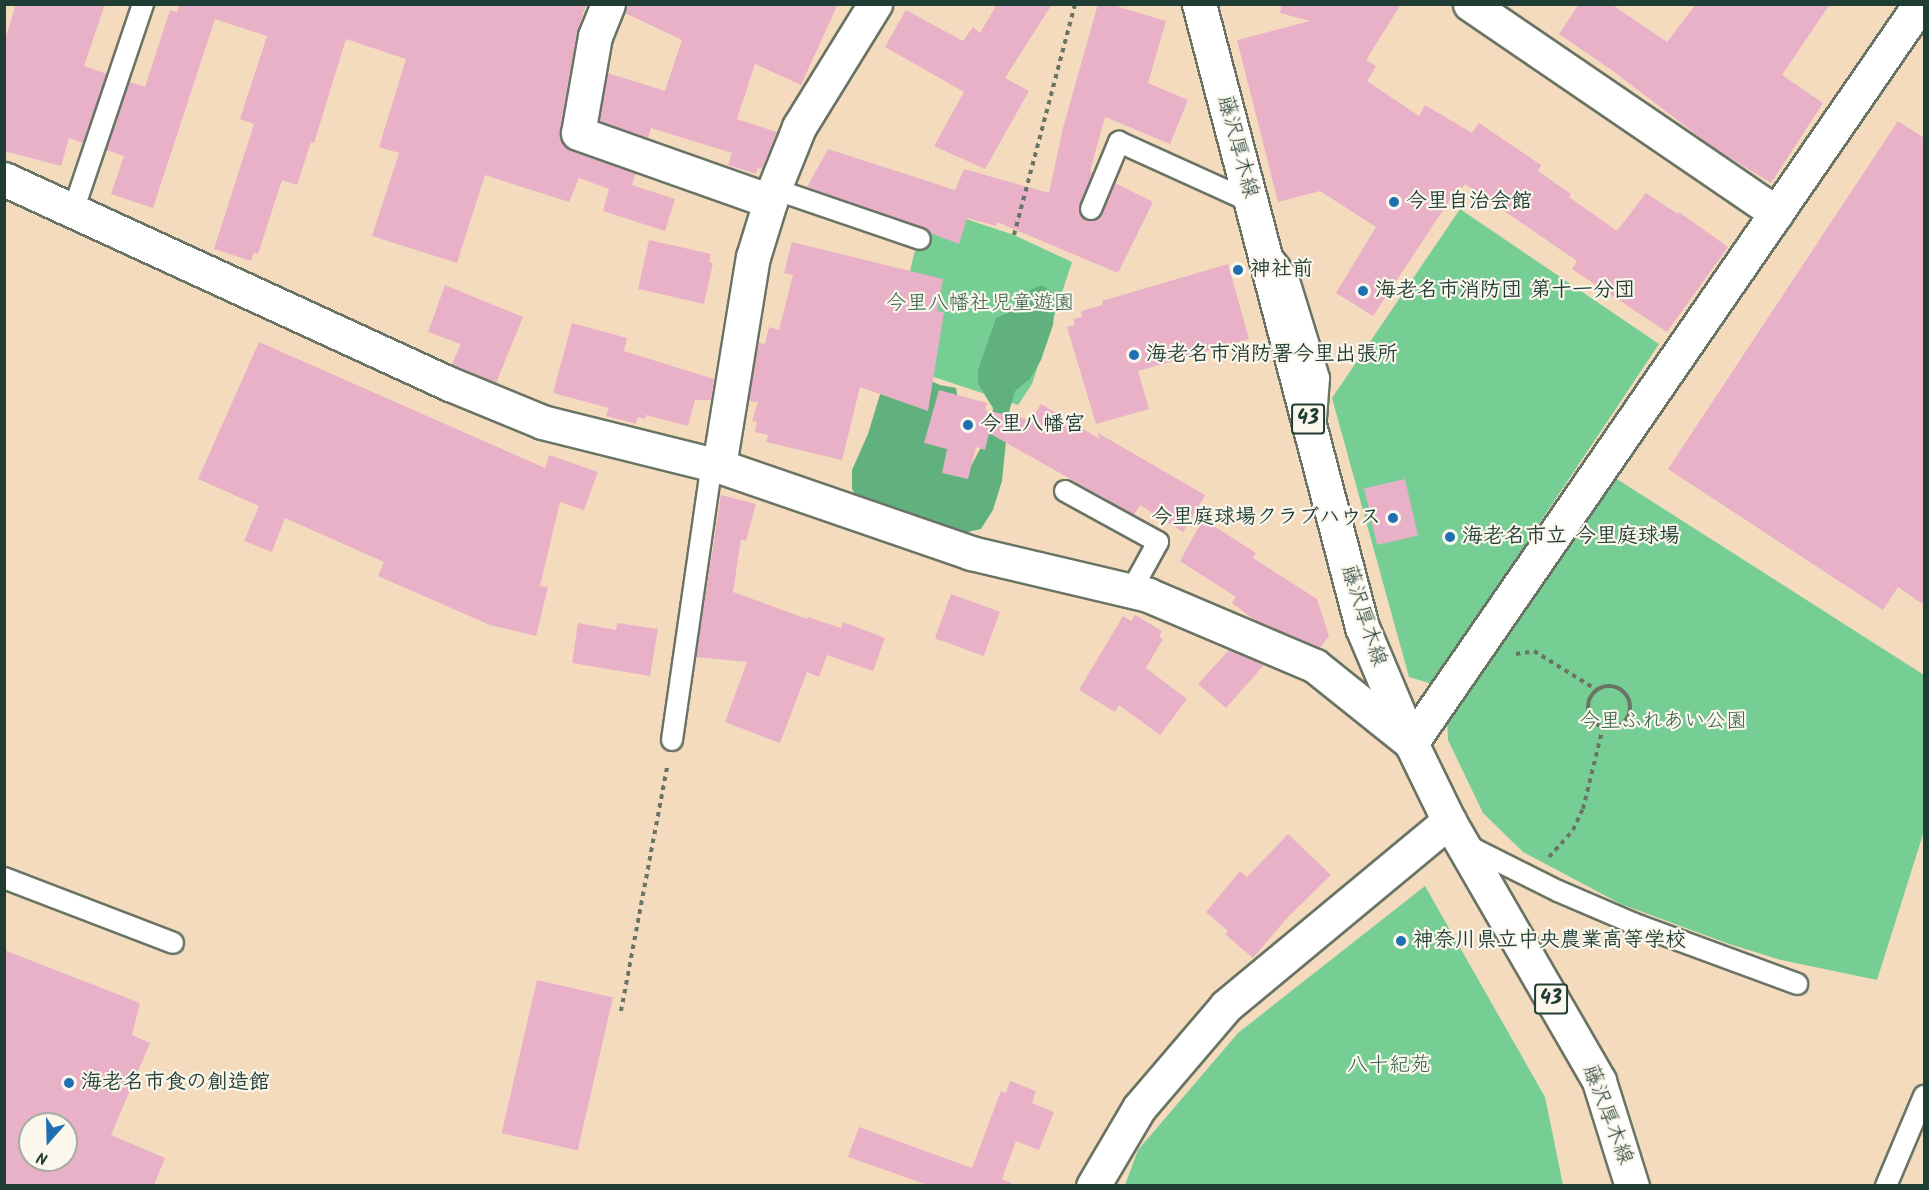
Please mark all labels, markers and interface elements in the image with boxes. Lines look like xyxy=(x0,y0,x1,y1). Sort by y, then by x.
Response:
street label: 藤沢厚木線 xyxy=(1211,93,1263,201)
place label: 今里自治会館 xyxy=(1406,189,1532,215)
marker: 今里自治会館 xyxy=(1387,195,1401,209)
place label: 神社前 xyxy=(1250,257,1313,283)
marker: 神社前 xyxy=(1231,263,1245,277)
place label: 海老名市消防団 第十一分団 xyxy=(1375,278,1635,304)
marker: 海老名市消防団 第十一分団 xyxy=(1356,284,1370,298)
park label: 今里八幡社児童遊園 xyxy=(886,291,1074,317)
place label: 海老名市消防署今里出張所 xyxy=(1146,342,1398,368)
marker: 海老名市消防署今里出張所 xyxy=(1127,348,1141,362)
road number: 43 xyxy=(1290,402,1326,436)
place label: 今里八幡宮 xyxy=(980,412,1085,438)
marker: 今里八幡宮 xyxy=(961,418,975,432)
place label: 今里庭球場クラブハウス xyxy=(1150,505,1381,531)
marker: 今里庭球場クラブハウス xyxy=(1386,511,1400,525)
place label: 海老名市立 今里庭球場 xyxy=(1462,524,1680,550)
marker: 海老名市立 今里庭球場 xyxy=(1443,530,1457,544)
street label: 藤沢厚木線 xyxy=(1335,562,1391,670)
park label: 今里ふれあい公園 xyxy=(1579,709,1747,735)
place label: 神奈川県立中央農業高等学校 xyxy=(1413,928,1686,954)
marker: 神奈川県立中央農業高等学校 xyxy=(1394,934,1408,948)
road number: 43 xyxy=(1533,982,1569,1016)
park label: 八十紀苑 xyxy=(1347,1053,1431,1079)
street label: 藤沢厚木線 xyxy=(1576,1061,1638,1169)
place label: 海老名市食の創造館 xyxy=(81,1070,270,1096)
marker: 海老名市食の創造館 xyxy=(62,1076,76,1090)
north arrow xyxy=(18,1112,78,1172)
text: N xyxy=(33,1144,51,1171)

